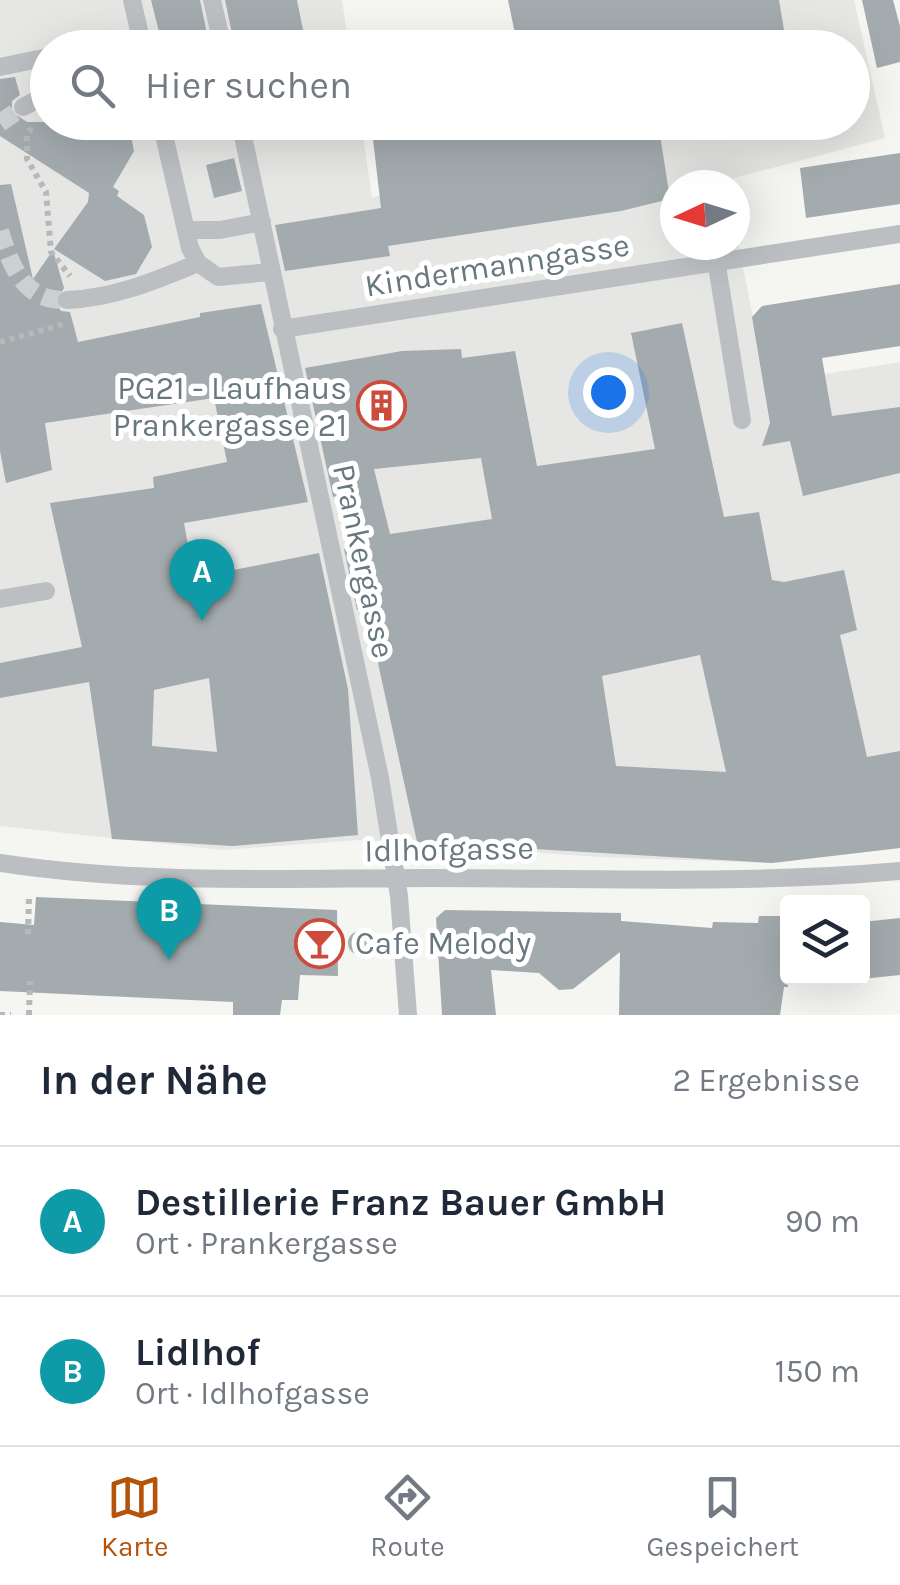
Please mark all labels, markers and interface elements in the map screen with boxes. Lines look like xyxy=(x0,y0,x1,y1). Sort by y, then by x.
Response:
search box xyxy=(30,30,870,140)
icon: search xyxy=(65,58,120,113)
text: Hier suchen xyxy=(145,63,352,108)
north arrow xyxy=(660,170,750,260)
street label: Kindermanngasse xyxy=(362,226,632,305)
your location xyxy=(583,367,634,418)
place label: PG21 - Laufhaus Prankergasse 21 xyxy=(113,370,347,444)
building icon: PG21 - Laufhaus Prankergasse 21 xyxy=(356,380,408,432)
street label: Prankergasse xyxy=(325,461,402,662)
pin: A xyxy=(170,538,234,621)
street label: Idlhofgasse xyxy=(364,830,534,869)
pin: B xyxy=(136,878,202,960)
map controls xyxy=(780,895,870,985)
button: layers xyxy=(780,895,870,985)
bar icon: Cafe Melody xyxy=(294,917,346,969)
place label: Cafe Melody xyxy=(355,925,531,962)
text: In der Nähe xyxy=(40,1055,268,1105)
text: 2 Ergebnisse xyxy=(672,1062,860,1099)
text: Destillerie Franz Bauer GmbH xyxy=(135,1180,666,1225)
text: A xyxy=(62,1203,83,1240)
text: 90 m xyxy=(785,1203,860,1240)
text: Ort · Prankergasse xyxy=(135,1225,398,1262)
text: Lidlhof xyxy=(135,1330,260,1375)
text: B xyxy=(62,1353,83,1390)
text: 150 m xyxy=(775,1353,860,1390)
text: Ort · Idlhofgasse xyxy=(135,1375,370,1412)
tab: Karte xyxy=(101,1470,168,1563)
tab: Route xyxy=(370,1470,445,1563)
tab: Gespeichert xyxy=(646,1470,799,1563)

